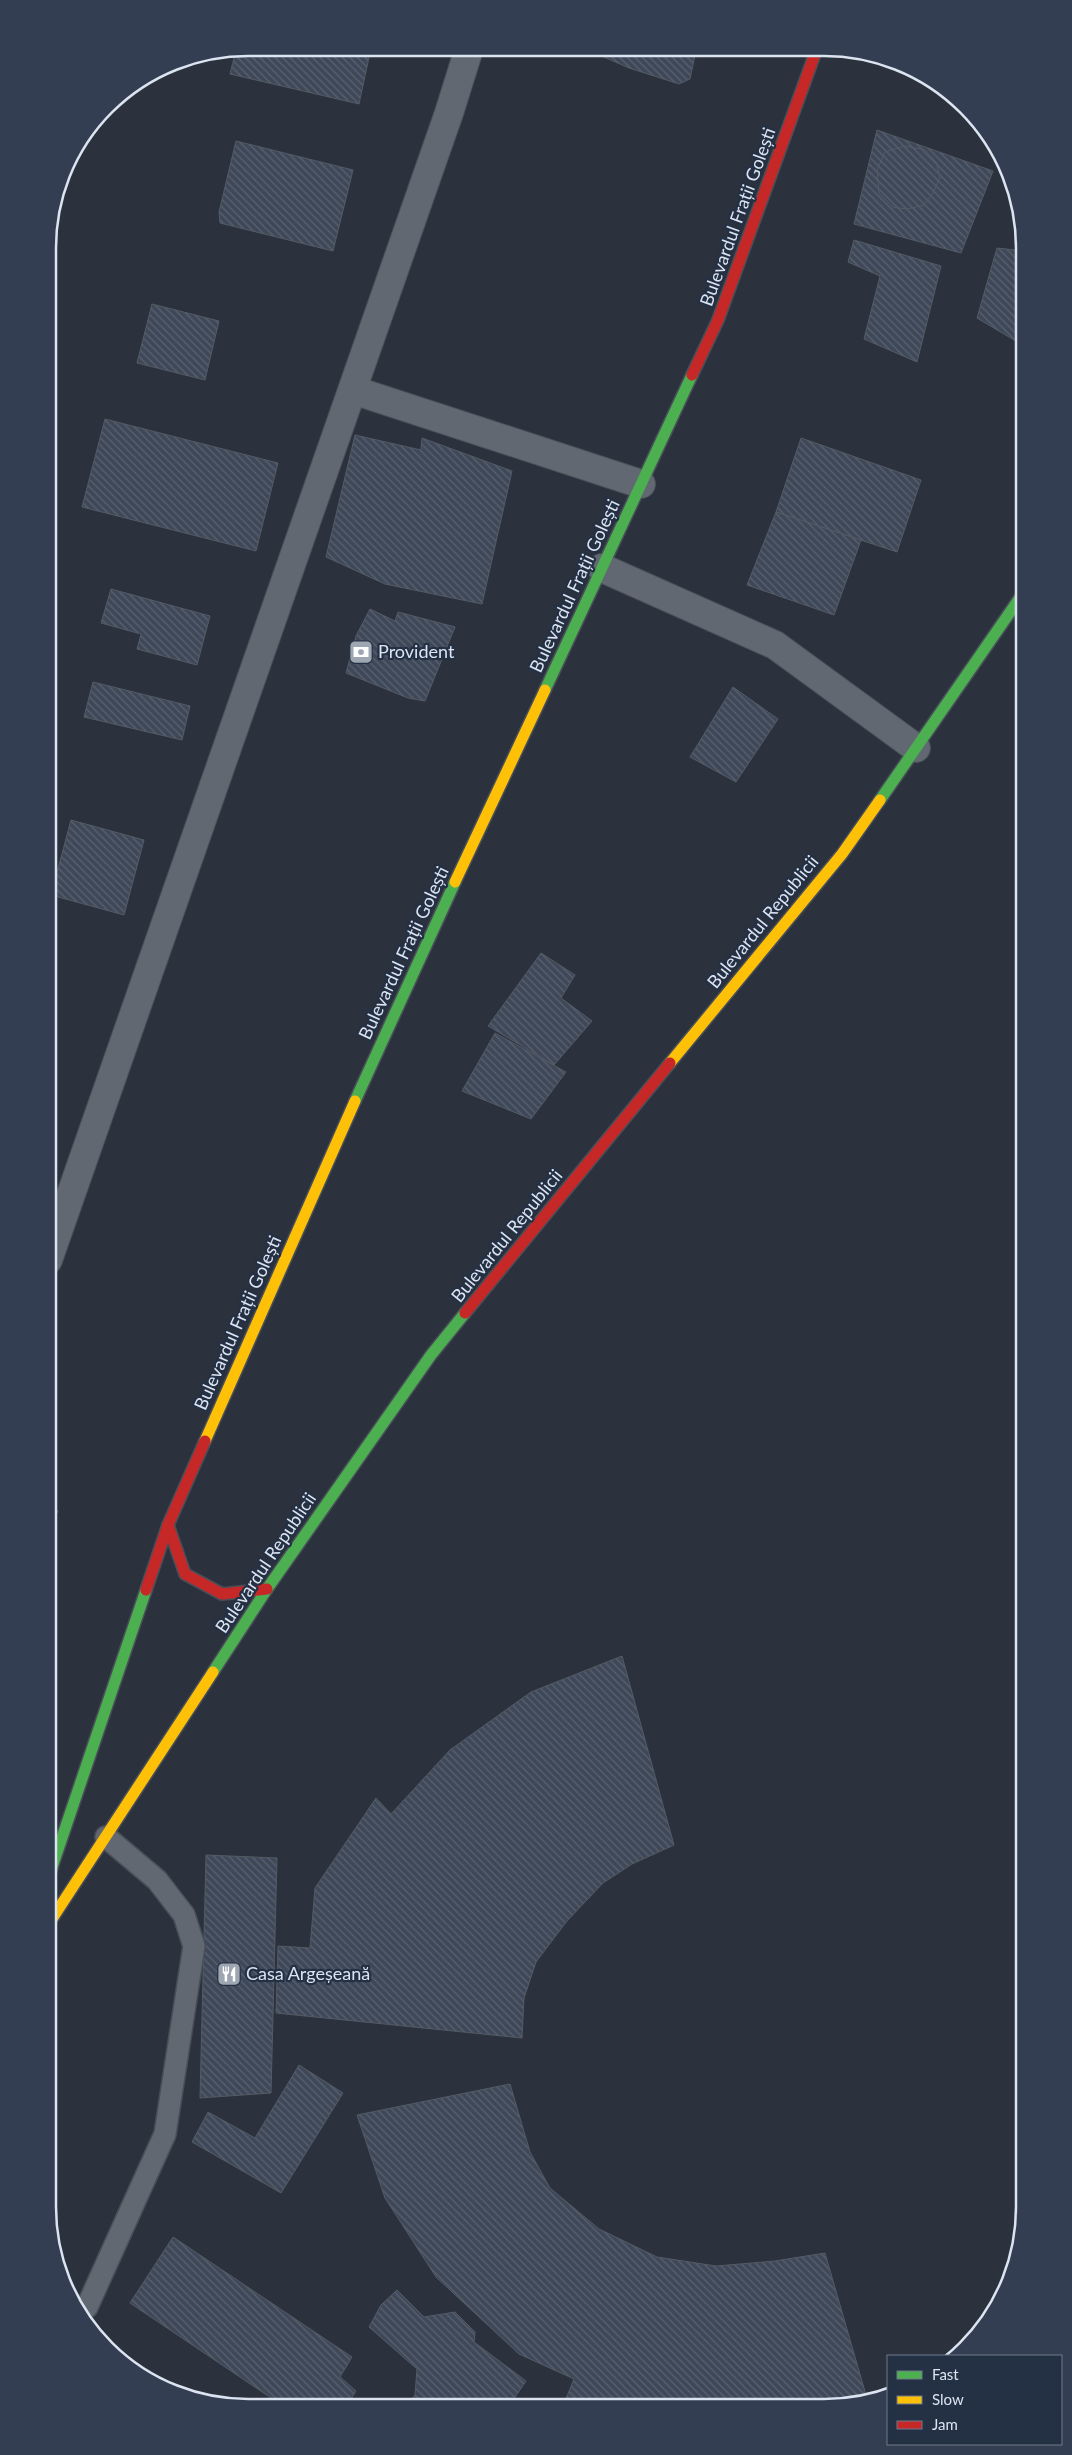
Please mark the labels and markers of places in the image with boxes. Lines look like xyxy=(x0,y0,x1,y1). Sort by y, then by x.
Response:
bank icon: Provident xyxy=(348,639,374,665)
place label: Provident xyxy=(378,640,455,662)
restaurant icon: Casa Argeșeană xyxy=(216,1961,242,1987)
place label: Casa Argeșeană xyxy=(246,1962,370,1984)

